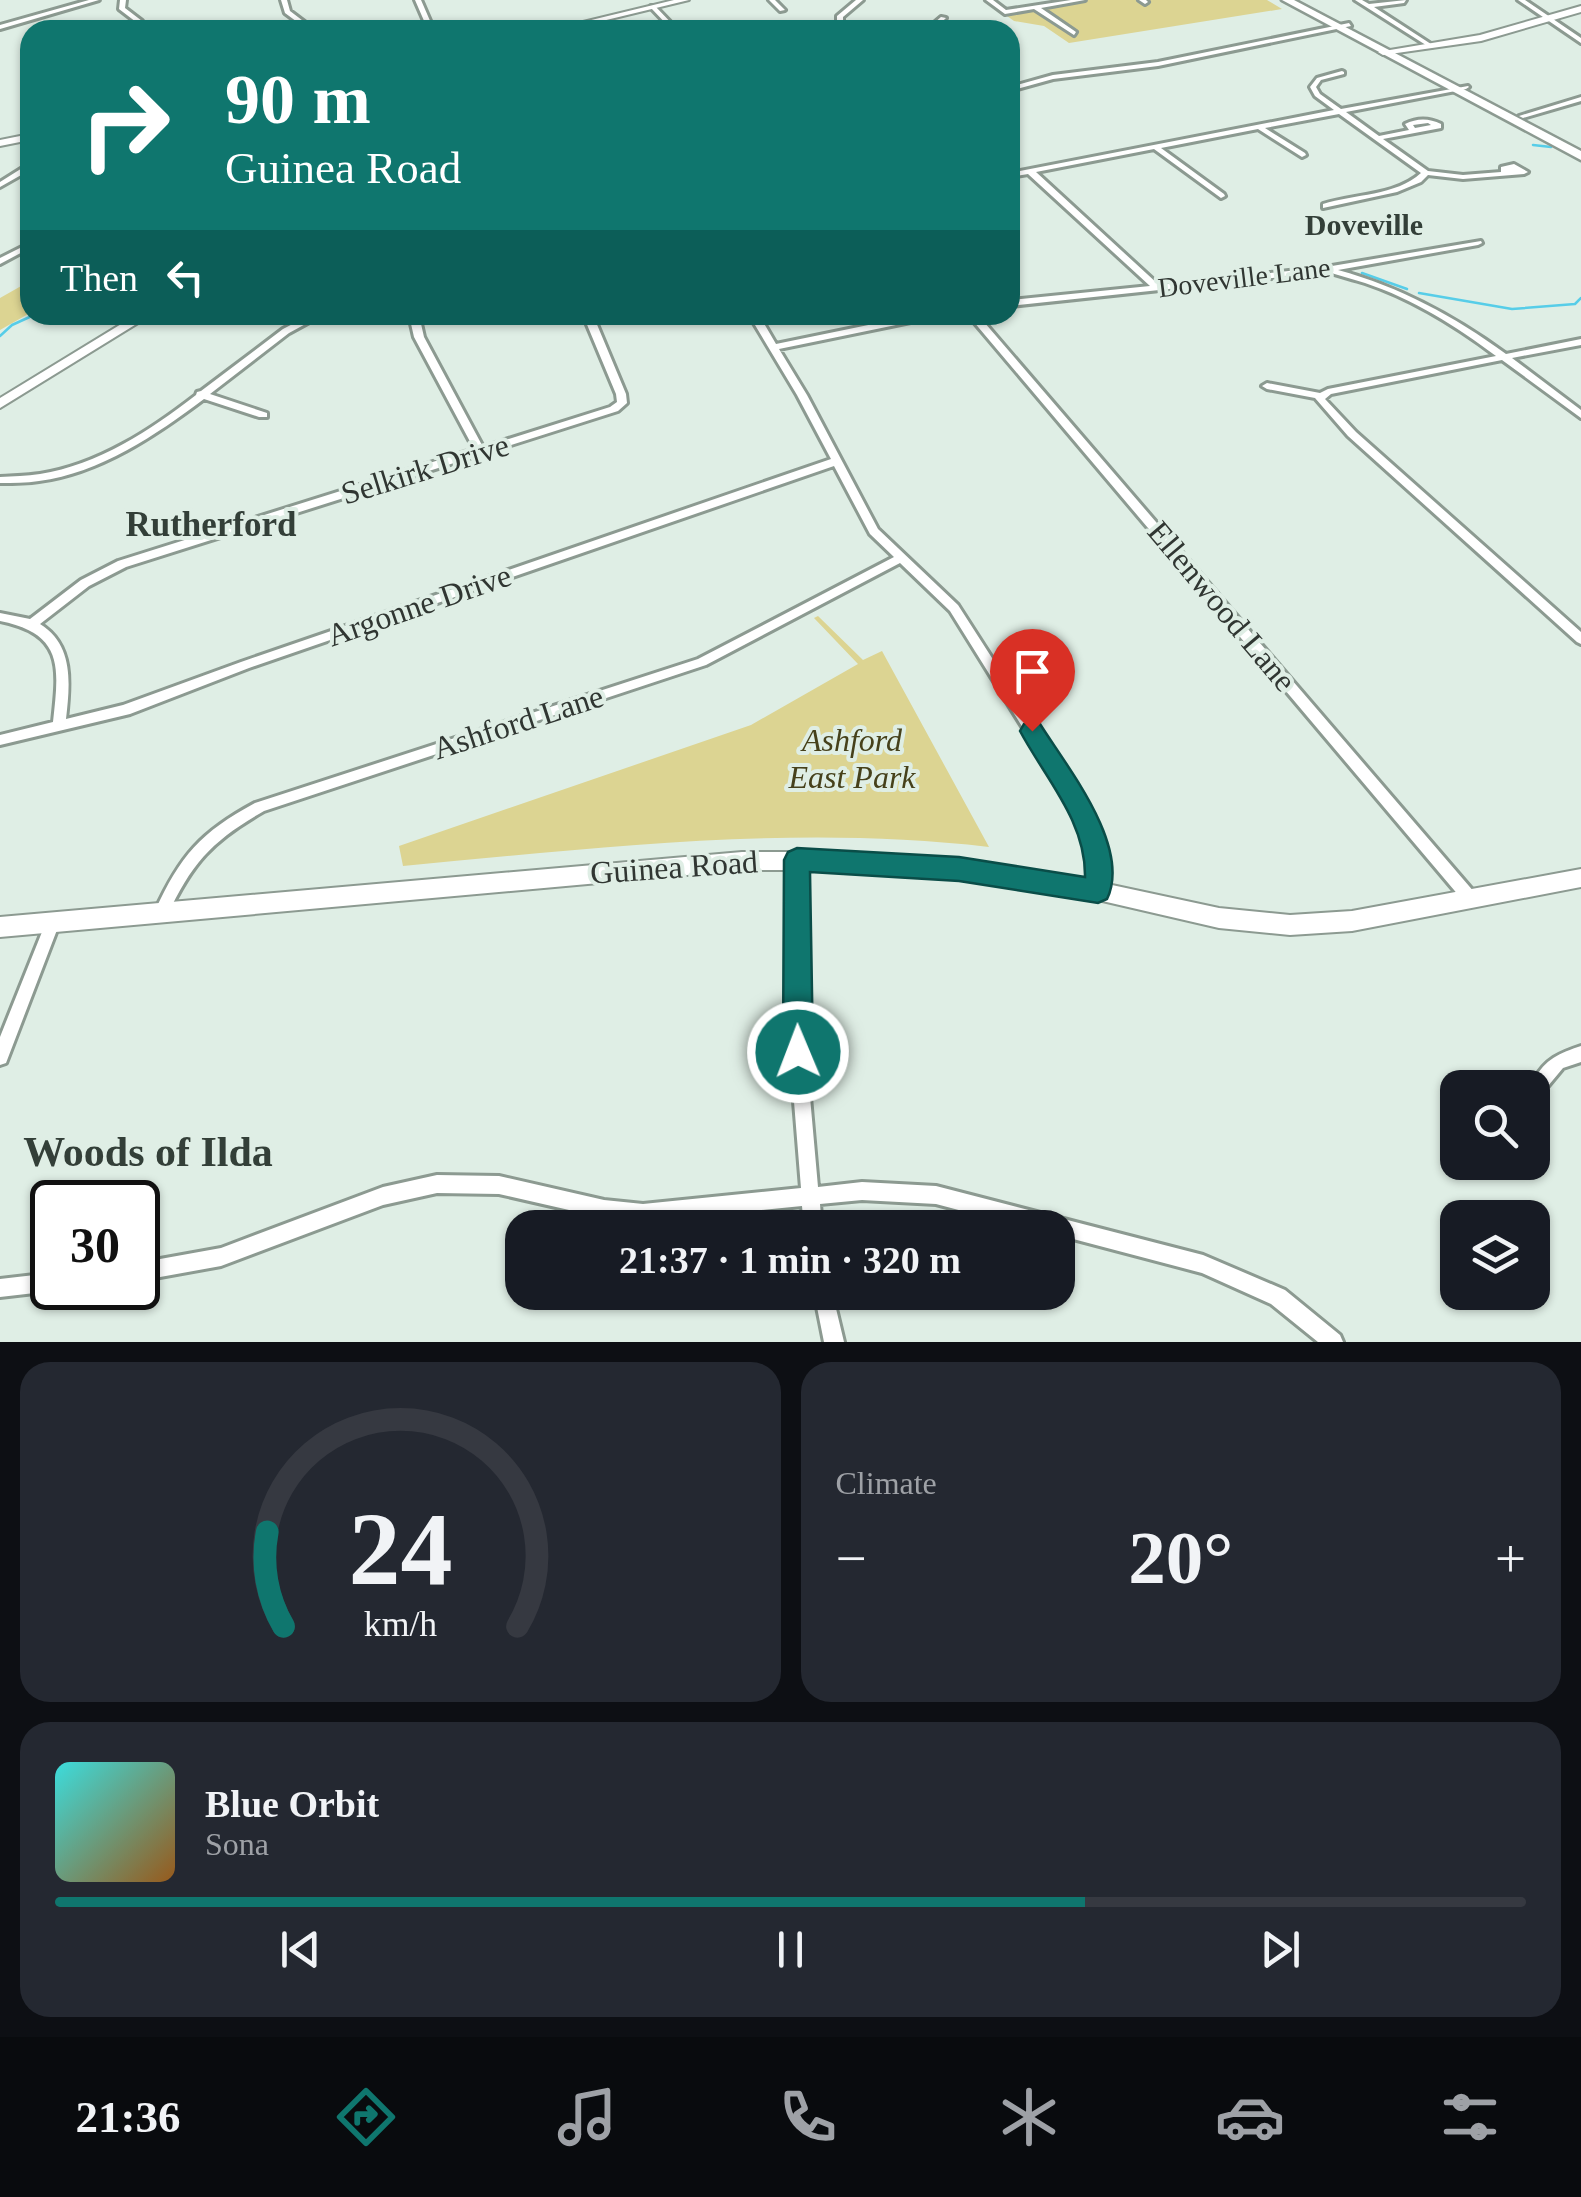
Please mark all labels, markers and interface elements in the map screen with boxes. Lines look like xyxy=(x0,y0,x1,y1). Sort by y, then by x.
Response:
icon: right xyxy=(60,60,190,190)
text: 90 m xyxy=(225,61,371,138)
text: Guinea Road xyxy=(225,143,461,193)
district label: Doveville xyxy=(1305,208,1423,241)
icon: left xyxy=(158,250,213,305)
street label: Doveville Lane xyxy=(1156,252,1332,303)
text: Then xyxy=(60,257,138,299)
street label: Selkirk Drive xyxy=(337,426,513,512)
district label: Rutherford xyxy=(125,505,297,544)
street label: Ellenwood Lane xyxy=(1141,514,1303,698)
street label: Argonne Drive xyxy=(322,557,516,653)
pin xyxy=(990,629,1075,732)
icon: arrive xyxy=(1005,644,1060,699)
street label: Ashford Lane xyxy=(428,678,608,766)
park label: Ashford East Park xyxy=(787,722,916,795)
street label: Guinea Road xyxy=(589,843,759,891)
position arrow xyxy=(746,1000,850,1104)
map controls xyxy=(1440,1070,1550,1310)
button: search xyxy=(1440,1070,1550,1180)
district label: Woods of Ilda xyxy=(23,1129,273,1175)
speed limit sign: 30 xyxy=(30,1180,160,1310)
button: layers xyxy=(1440,1200,1550,1310)
text: 21:37 · 1 min · 320 m xyxy=(619,1239,961,1281)
text: Climate xyxy=(836,1465,937,1501)
text: 24 xyxy=(348,1491,452,1606)
text: 20° xyxy=(1128,1516,1233,1599)
text: − xyxy=(836,1528,867,1589)
text: + xyxy=(1495,1528,1526,1589)
text: km/h xyxy=(364,1604,437,1644)
text: Blue Orbit xyxy=(205,1783,379,1825)
text: Sona xyxy=(205,1826,269,1862)
icon: previous xyxy=(273,1922,328,1977)
icon: pause xyxy=(763,1922,818,1977)
icon: next xyxy=(1253,1922,1308,1977)
icon: directions xyxy=(331,2082,401,2152)
icon: music xyxy=(552,2082,622,2152)
icon: phone xyxy=(773,2082,843,2152)
icon: climate xyxy=(994,2082,1064,2152)
icon: car xyxy=(1215,2082,1285,2152)
icon: filters xyxy=(1435,2082,1505,2152)
text: 21:36 xyxy=(75,2092,180,2142)

